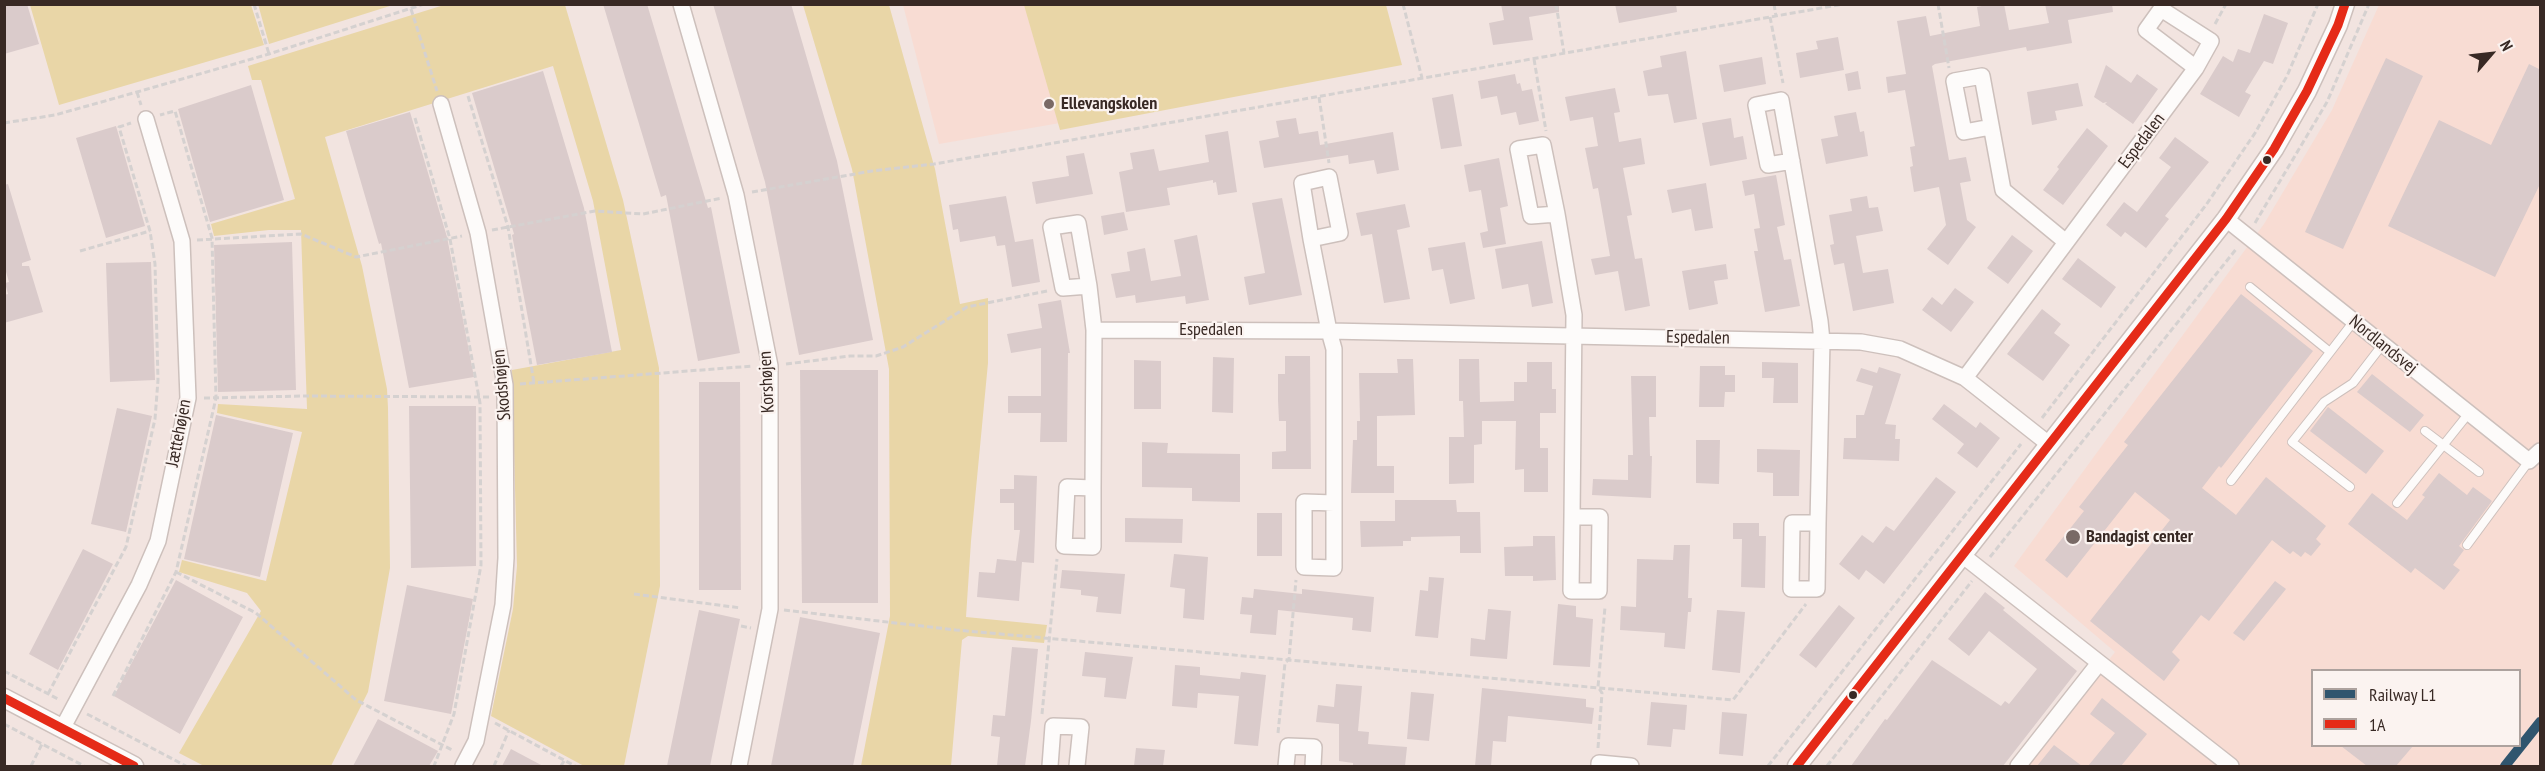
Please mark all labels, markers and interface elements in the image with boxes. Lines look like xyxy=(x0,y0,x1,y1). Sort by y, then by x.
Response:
north arrow xyxy=(2461,24,2521,84)
text: N xyxy=(2496,37,2518,54)
place label: Ellevangskolen xyxy=(1061,93,1157,115)
marker: Ellevangskolen xyxy=(1042,97,1056,111)
street label: Espedalen xyxy=(2114,109,2170,173)
unlabelled marker xyxy=(2261,154,2273,166)
street label: Nordlandsvej xyxy=(2344,311,2422,379)
street label: Espedalen xyxy=(1179,319,1243,341)
street label: Espedalen xyxy=(1666,327,1730,349)
street label: Skodshøjen xyxy=(488,349,516,421)
street label: Korshøjen xyxy=(755,351,779,413)
street label: Jættehøjen xyxy=(162,398,196,468)
place label: Bandagist center xyxy=(2086,526,2193,548)
marker: Bandagist center xyxy=(2064,528,2082,546)
legend xyxy=(2311,669,2521,747)
text: Railway L1 xyxy=(2369,683,2436,706)
unlabelled marker xyxy=(1847,689,1859,701)
text: 1A xyxy=(2369,713,2386,736)

